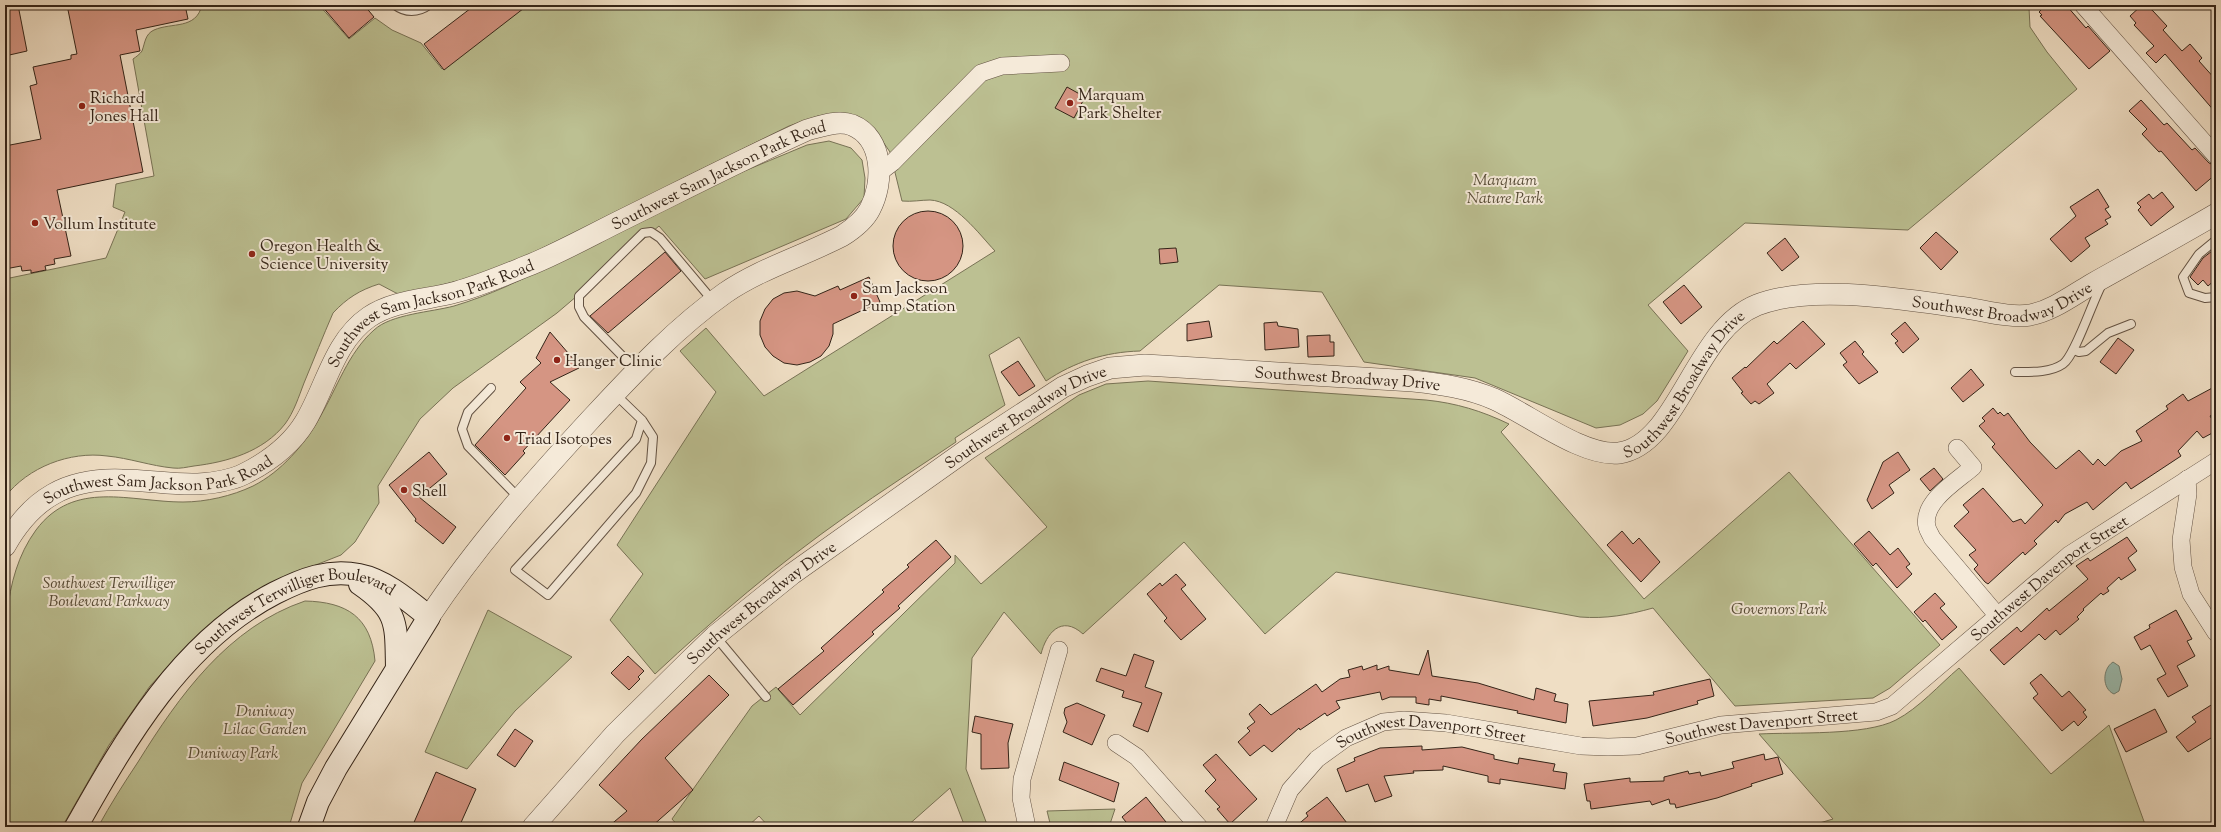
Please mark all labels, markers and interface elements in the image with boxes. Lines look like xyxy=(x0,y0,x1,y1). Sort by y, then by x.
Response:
place label: Marquam Park Shelter xyxy=(1078,85,1161,126)
place label: Richard Jones Hall xyxy=(89,88,159,129)
marker: Marquam Park Shelter xyxy=(1065,98,1075,108)
marker: Richard Jones Hall xyxy=(77,101,87,111)
street label: Southwest Sam Jackson Park Road xyxy=(608,116,829,237)
park label: Marquam Nature Park xyxy=(1467,170,1543,211)
place label: Vollum Institute xyxy=(43,214,156,237)
marker: Vollum Institute xyxy=(30,218,40,228)
place label: Oregon Health & Science University xyxy=(260,236,389,277)
marker: Oregon Health & Science University xyxy=(247,249,257,259)
street label: Southwest Sam Jackson Park Road xyxy=(323,255,538,372)
street label: Southwest Broadway Drive xyxy=(1910,277,2097,330)
place label: Sam Jackson Pump Station xyxy=(862,278,956,319)
marker: Sam Jackson Pump Station xyxy=(849,291,859,301)
street label: Southwest Broadway Drive xyxy=(1620,306,1751,466)
place label: Hanger Clinic xyxy=(565,351,662,374)
marker: Hanger Clinic xyxy=(552,355,562,365)
street label: Southwest Broadway Drive xyxy=(941,361,1110,476)
street label: Southwest Broadway Drive xyxy=(1254,363,1442,398)
place label: Triad Isotopes xyxy=(515,429,612,452)
marker: Triad Isotopes xyxy=(502,433,512,443)
street label: Southwest Sam Jackson Park Road xyxy=(39,451,278,511)
place label: Shell xyxy=(412,481,448,504)
marker: Shell xyxy=(399,485,409,495)
street label: Southwest Davenport Street xyxy=(1966,511,2134,648)
street label: Southwest Broadway Drive xyxy=(683,537,842,671)
street label: Southwest Terwilliger Boulevard xyxy=(191,564,399,661)
park label: Southwest Terwilliger Boulevard Parkway xyxy=(43,573,176,614)
park label: Governors Park xyxy=(1731,599,1827,622)
park label: Duniway Lilac Garden xyxy=(223,701,307,742)
street label: Southwest Davenport Street xyxy=(1663,705,1859,753)
street label: Southwest Davenport Street xyxy=(1332,711,1528,756)
park label: Duniway Park xyxy=(188,743,278,766)

